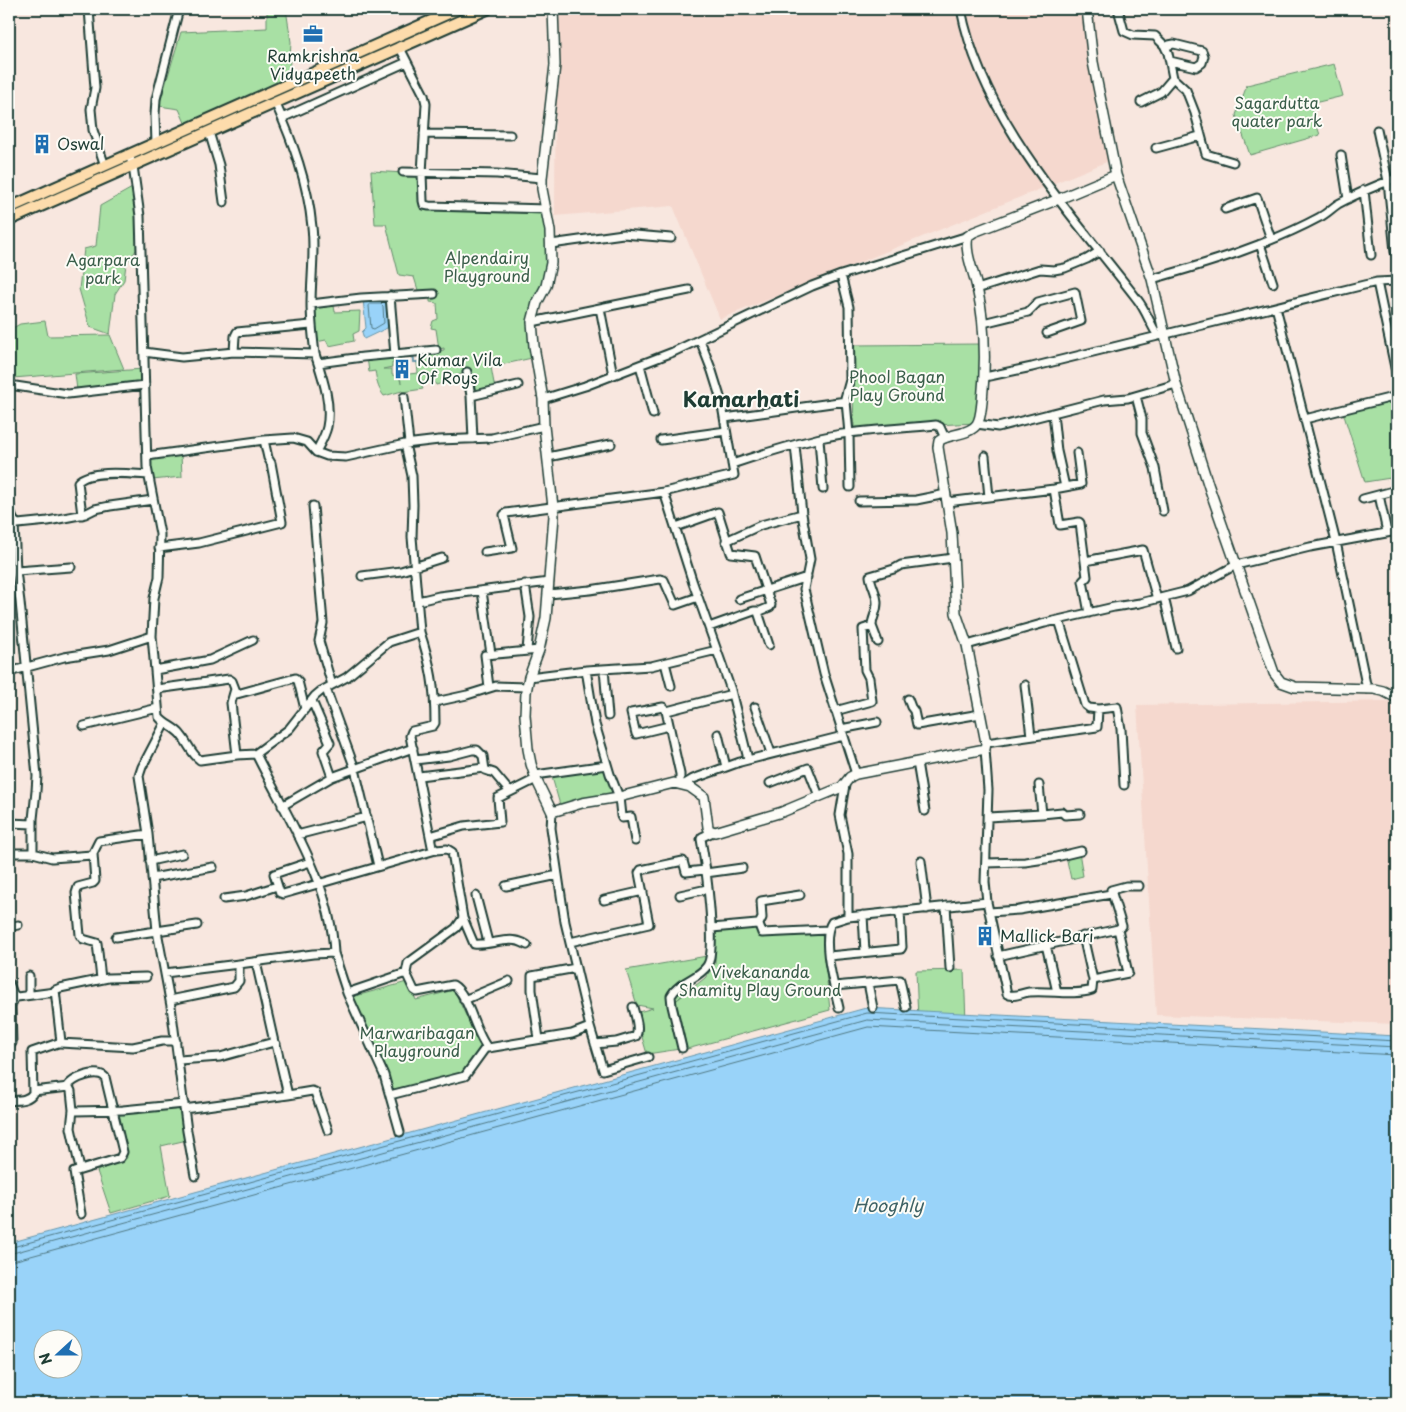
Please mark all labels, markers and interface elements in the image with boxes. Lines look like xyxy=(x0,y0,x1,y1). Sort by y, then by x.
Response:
office icon: Ramkrishna Vidyapeeth xyxy=(302,23,324,45)
place label: Ramkrishna Vidyapeeth xyxy=(267,43,359,85)
park label: Sagardutta quater park xyxy=(1231,90,1323,132)
place label: Oswal xyxy=(57,131,104,155)
building icon: Oswal xyxy=(31,133,53,155)
park label: Alpendairy Playground xyxy=(444,245,530,287)
park label: Agarpara park xyxy=(66,247,140,289)
place label: Kumar Vila Of Roys xyxy=(417,347,502,389)
building icon: Kumar Vila Of Roys xyxy=(391,358,413,380)
park label: Phool Bagan Play Ground xyxy=(849,364,945,406)
district label: Kamarhati xyxy=(683,382,799,414)
place label: Mallick Bari xyxy=(1000,923,1094,947)
building icon: Mallick Bari xyxy=(974,925,996,947)
park label: Vivekananda Shamity Play Ground xyxy=(679,959,841,1001)
park label: Marwaribagan Playground xyxy=(360,1020,475,1062)
water label: Hooghly xyxy=(853,1191,925,1218)
north arrow xyxy=(32,1330,82,1380)
text: N xyxy=(34,1350,57,1368)

